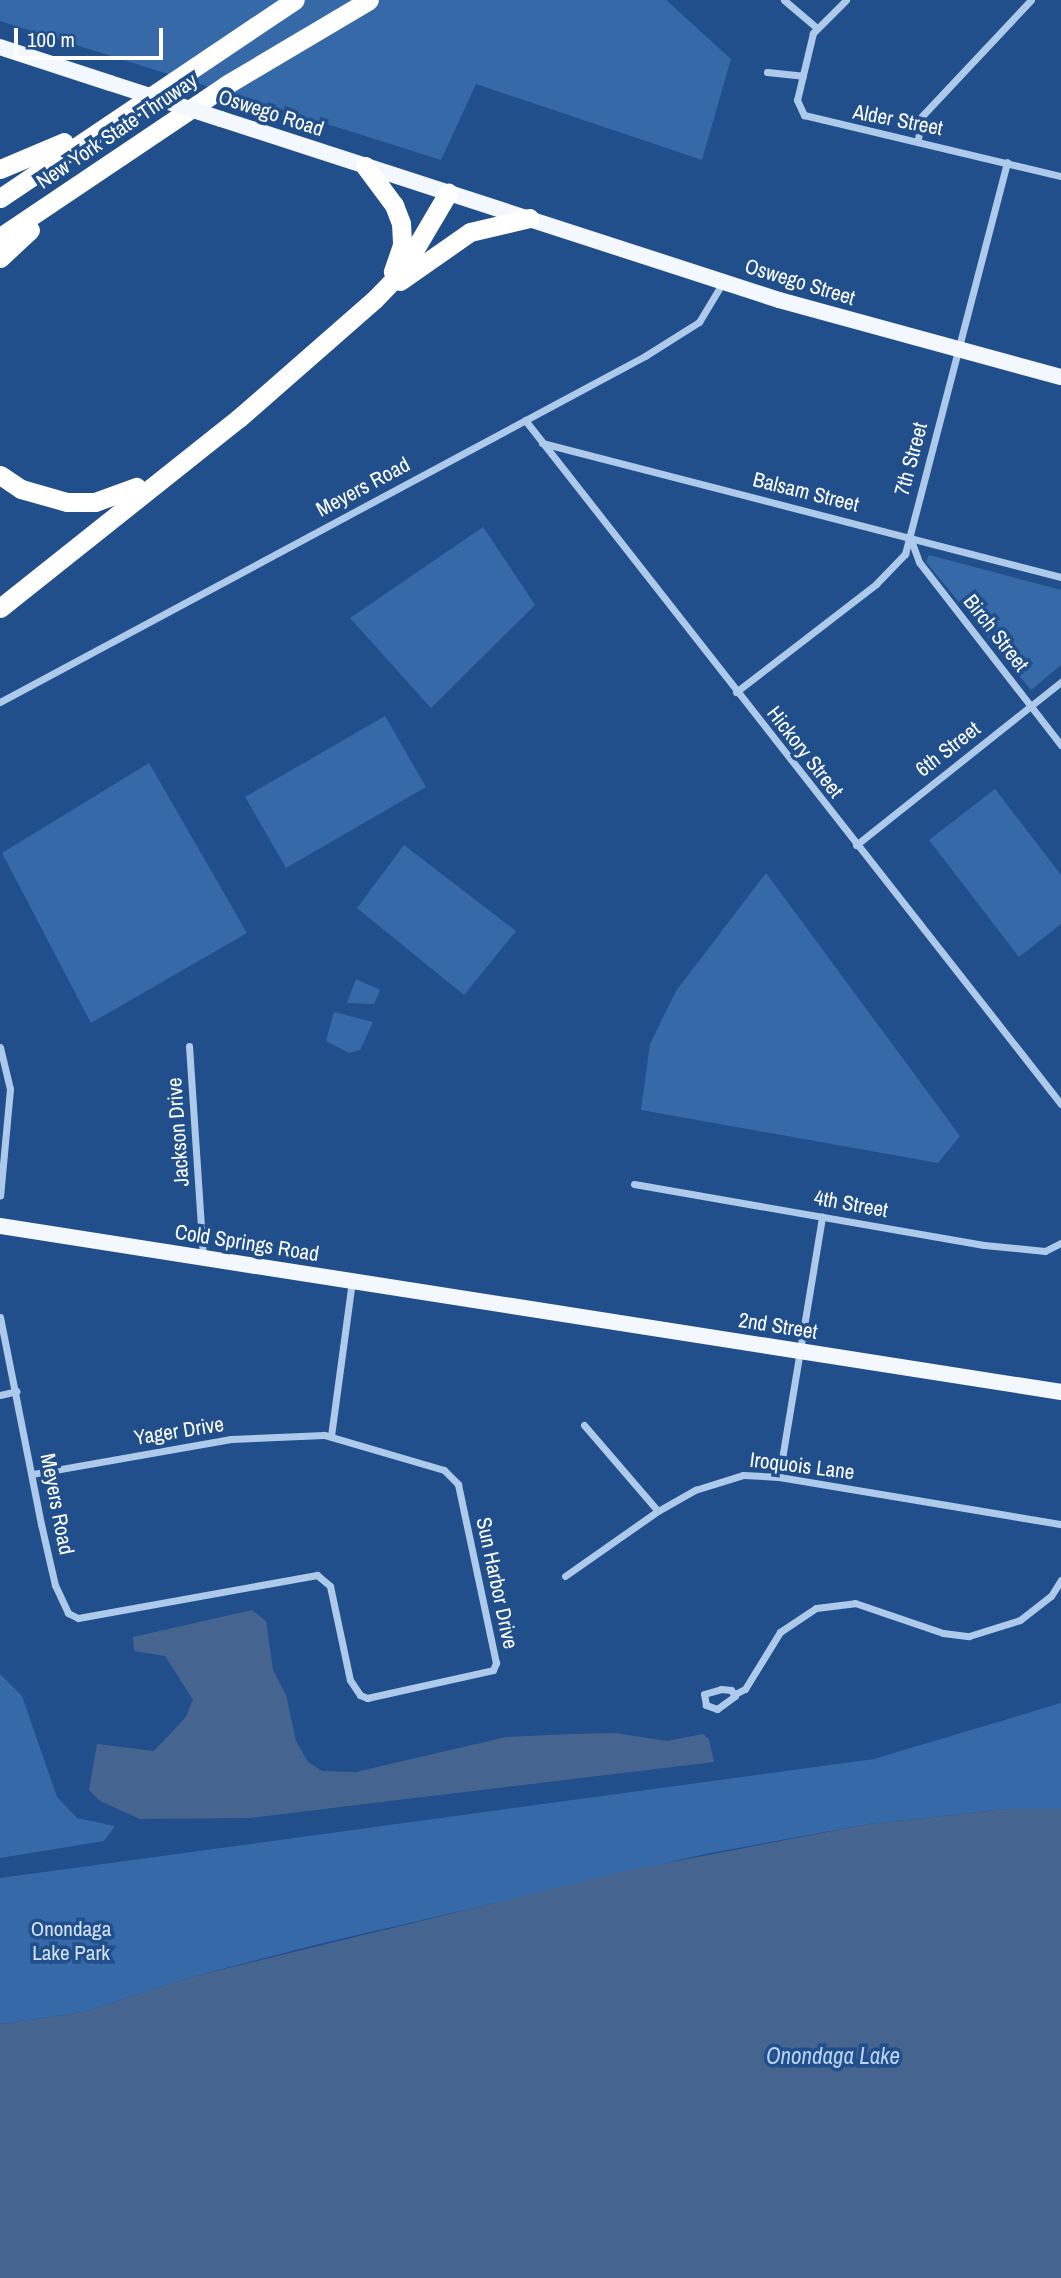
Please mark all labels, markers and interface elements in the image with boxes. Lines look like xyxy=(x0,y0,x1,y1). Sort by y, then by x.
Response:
scale bar xyxy=(18,14,166,58)
text: 100 m xyxy=(27,25,75,54)
street label: New York State Thruway xyxy=(32,68,202,194)
street label: Oswego Road xyxy=(215,84,327,142)
street label: Alder Street xyxy=(851,99,945,141)
street label: Oswego Street xyxy=(742,253,858,311)
street label: 7th Street xyxy=(889,420,933,498)
street label: Meyers Road xyxy=(312,452,414,522)
street label: Balsam Street xyxy=(750,467,862,517)
street label: Birch Street xyxy=(958,589,1034,677)
street label: Hickory Street xyxy=(761,701,849,803)
street label: 6th Street xyxy=(911,716,985,782)
street label: Jackson Drive xyxy=(162,1077,194,1187)
street label: 4th Street xyxy=(812,1185,890,1223)
street label: Cold Springs Road xyxy=(173,1219,321,1267)
street label: 2nd Street xyxy=(737,1307,819,1345)
street label: Yager Drive xyxy=(132,1411,226,1451)
street label: Iroquois Lane xyxy=(748,1447,856,1485)
street label: Meyers Road xyxy=(35,1451,79,1557)
street label: Sun Harbor Drive xyxy=(471,1515,523,1651)
park label: Onondaga Lake Park xyxy=(31,1916,111,1966)
water label: Onondaga Lake xyxy=(766,2042,900,2070)

